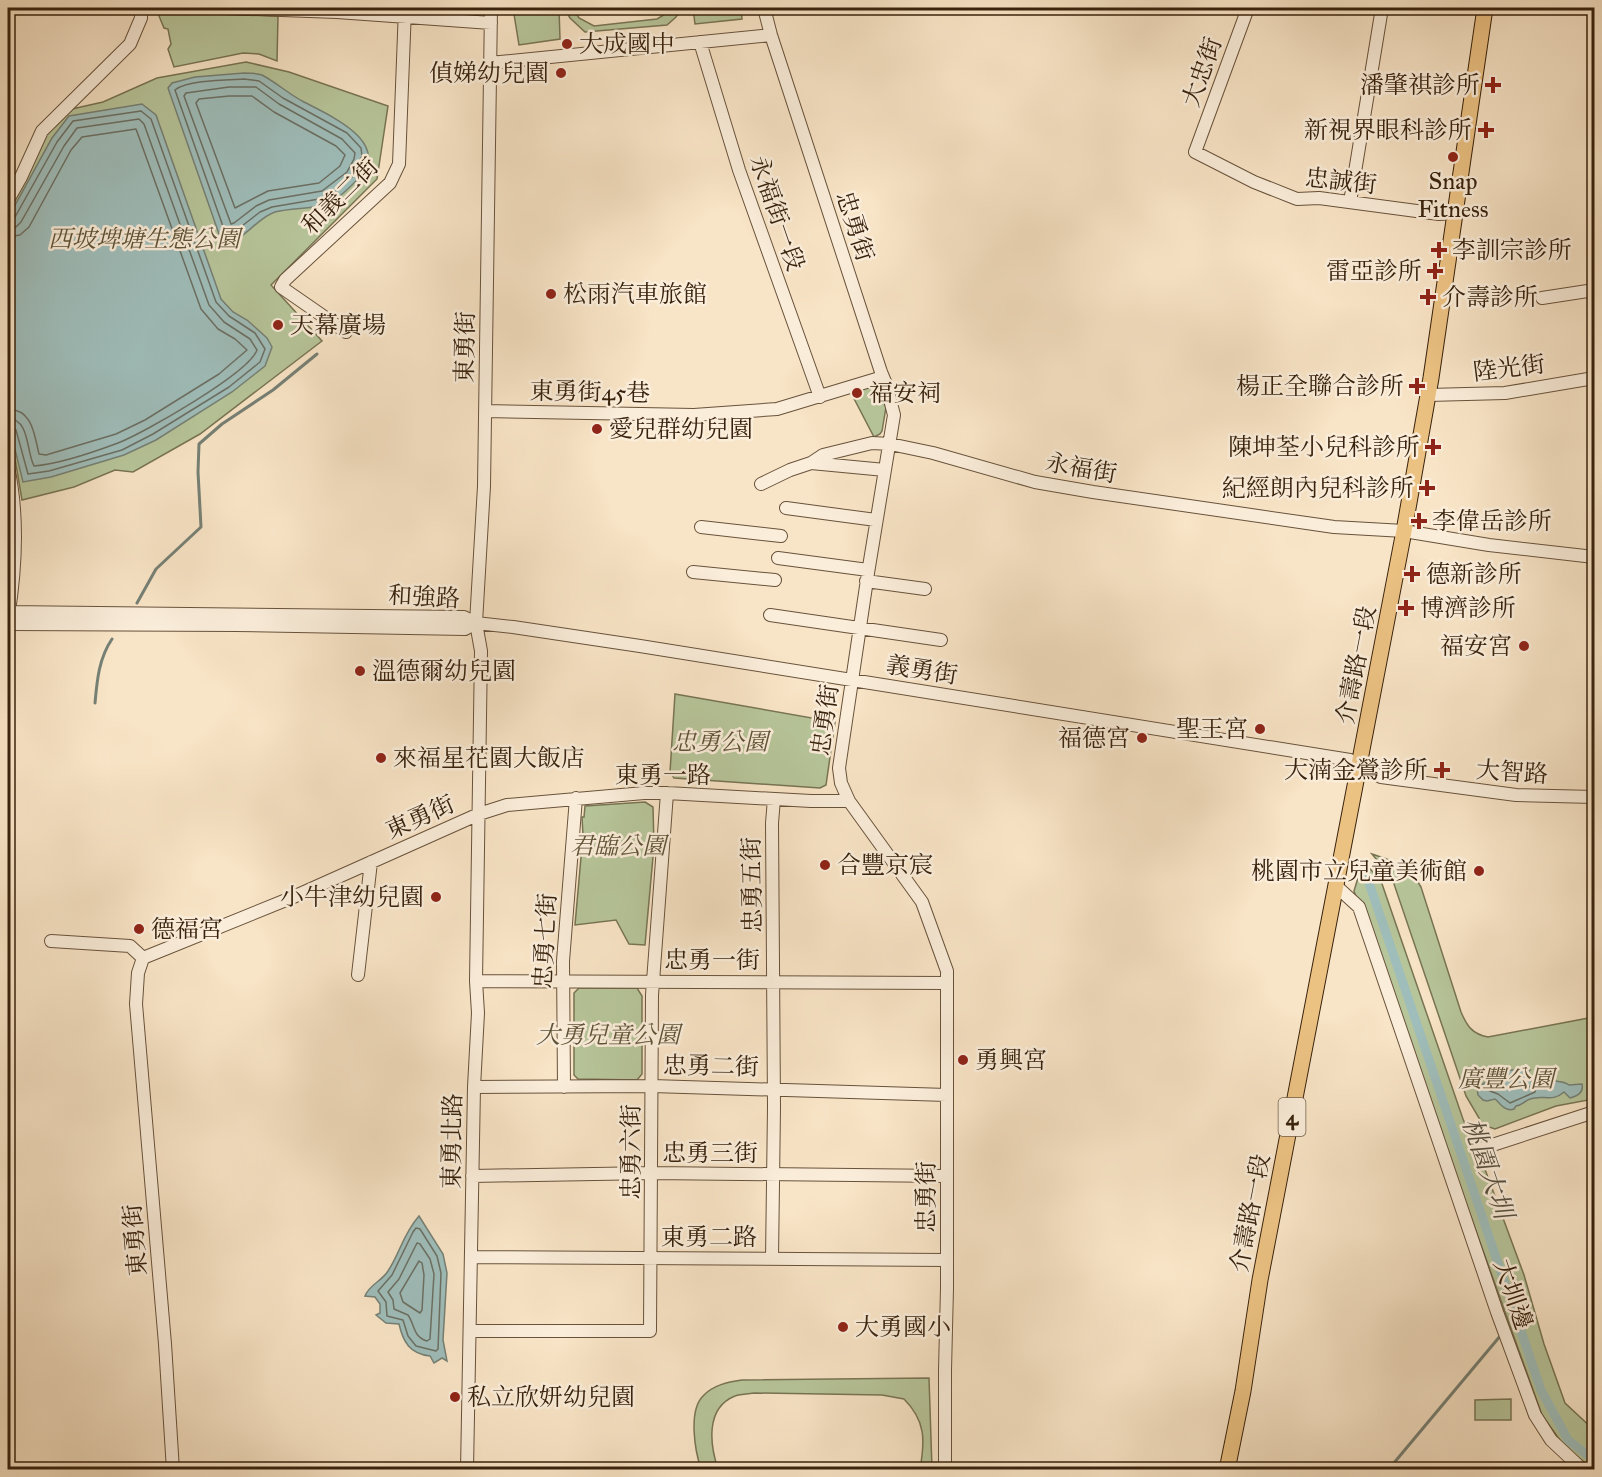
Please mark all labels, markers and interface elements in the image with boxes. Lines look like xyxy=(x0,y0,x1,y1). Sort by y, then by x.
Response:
place label: 大成國中 xyxy=(579,29,675,59)
street label: 大忠街 xyxy=(1176,33,1228,111)
marker: 大成國中 xyxy=(560,37,574,51)
place label: 偵娣幼兒園 xyxy=(429,58,549,88)
marker: 偵娣幼兒園 xyxy=(554,66,568,80)
place label: 潘肇祺診所 xyxy=(1360,70,1480,100)
marker: 潘肇祺診所 xyxy=(1484,76,1502,94)
place label: 新視界眼科診所 xyxy=(1304,115,1472,145)
marker: 新視界眼科診所 xyxy=(1477,121,1495,139)
marker: Snap Fitness xyxy=(1446,150,1460,164)
street label: 和義二街 xyxy=(295,151,385,241)
street label: 永福街一段 xyxy=(743,151,811,275)
street label: 忠誠街 xyxy=(1304,162,1378,200)
place label: Snap Fitness xyxy=(1417,166,1489,224)
street label: 忠勇街 xyxy=(830,187,880,265)
park label: 西坡埤塘生態公園 xyxy=(48,224,244,254)
place label: 李訓宗診所 xyxy=(1452,235,1572,265)
marker: 李訓宗診所 xyxy=(1430,241,1448,259)
place label: 雷亞診所 xyxy=(1326,256,1422,286)
marker: 雷亞診所 xyxy=(1426,262,1444,280)
place label: 松雨汽車旅館 xyxy=(563,279,707,309)
place label: 介壽診所 xyxy=(1442,282,1538,312)
marker: 松雨汽車旅館 xyxy=(544,287,558,301)
marker: 介壽診所 xyxy=(1419,288,1437,306)
place label: 天幕廣場 xyxy=(290,310,386,340)
street label: 東勇街 xyxy=(449,311,481,383)
marker: 天幕廣場 xyxy=(271,318,285,332)
street label: 陸光街 xyxy=(1471,349,1547,387)
place label: 楊正全聯合診所 xyxy=(1236,371,1404,401)
street label: 東勇街45巷 xyxy=(529,376,651,408)
marker: 楊正全聯合診所 xyxy=(1408,377,1426,395)
place label: 福安祠 xyxy=(869,378,941,408)
marker: 福安祠 xyxy=(850,386,864,400)
place label: 愛兒群幼兒園 xyxy=(609,414,753,444)
marker: 愛兒群幼兒園 xyxy=(590,422,604,436)
place label: 陳坤荃小兒科診所 xyxy=(1228,432,1420,462)
marker: 陳坤荃小兒科診所 xyxy=(1424,438,1442,456)
street label: 永福街 xyxy=(1043,447,1119,489)
place label: 紀經朗內兒科診所 xyxy=(1222,473,1414,503)
marker: 紀經朗內兒科診所 xyxy=(1418,479,1436,497)
place label: 李偉岳診所 xyxy=(1432,506,1552,536)
marker: 李偉岳診所 xyxy=(1410,512,1428,530)
place label: 德新診所 xyxy=(1426,559,1522,589)
marker: 德新診所 xyxy=(1403,565,1421,583)
street label: 和強路 xyxy=(387,580,461,614)
place label: 博濟診所 xyxy=(1420,593,1516,623)
marker: 博濟診所 xyxy=(1397,599,1415,617)
street label: 介壽路一段 xyxy=(1330,603,1382,727)
place label: 福安宮 xyxy=(1440,631,1512,661)
marker: 福安宮 xyxy=(1517,639,1531,653)
street label: 義勇街 xyxy=(884,650,960,690)
place label: 溫德爾幼兒園 xyxy=(372,656,516,686)
marker: 溫德爾幼兒園 xyxy=(353,664,367,678)
street label: 忠勇街 xyxy=(805,682,845,758)
place label: 聖王宮 xyxy=(1176,714,1248,744)
marker: 聖王宮 xyxy=(1253,722,1267,736)
place label: 福德宮 xyxy=(1058,723,1130,753)
park label: 忠勇公園 xyxy=(672,727,772,757)
marker: 福德宮 xyxy=(1135,731,1149,745)
place label: 來福星花園大飯店 xyxy=(393,743,585,773)
marker: 來福星花園大飯店 xyxy=(374,751,388,765)
place label: 大湳金鶯診所 xyxy=(1284,755,1428,785)
street label: 大智路 xyxy=(1475,755,1549,789)
street label: 東勇一路 xyxy=(615,760,711,790)
marker: 大湳金鶯診所 xyxy=(1433,761,1451,779)
street label: 東勇街 xyxy=(381,789,459,845)
park label: 君臨公園 xyxy=(570,831,670,861)
street label: 忠勇五街 xyxy=(736,837,768,933)
place label: 合豐京宸 xyxy=(837,850,933,880)
place label: 桃園市立兒童美術館 xyxy=(1251,856,1467,886)
marker: 合豐京宸 xyxy=(818,858,832,872)
marker: 桃園市立兒童美術館 xyxy=(1472,864,1486,878)
place label: 小牛津幼兒園 xyxy=(280,882,424,912)
marker: 小牛津幼兒園 xyxy=(429,890,443,904)
street label: 忠勇七街 xyxy=(528,892,562,990)
place label: 德福宮 xyxy=(151,914,223,944)
marker: 德福宮 xyxy=(132,922,146,936)
street label: 忠勇一街 xyxy=(664,945,760,975)
park label: 大勇兒童公園 xyxy=(536,1020,684,1050)
place label: 勇興宮 xyxy=(975,1045,1047,1075)
street label: 忠勇二街 xyxy=(663,1050,759,1082)
marker: 勇興宮 xyxy=(956,1053,970,1067)
park label: 廣豐公園 xyxy=(1458,1064,1558,1094)
street label: 東勇北路 xyxy=(436,1093,468,1189)
road number: 4 xyxy=(1278,1098,1306,1136)
street label: 忠勇六街 xyxy=(616,1104,646,1200)
water label: 桃園大圳 xyxy=(1456,1114,1521,1226)
street label: 忠勇三街 xyxy=(662,1138,758,1168)
street label: 介壽路一段 xyxy=(1224,1151,1276,1275)
street label: 忠勇街 xyxy=(911,1161,941,1233)
street label: 東勇街 xyxy=(117,1203,153,1277)
street label: 東勇二路 xyxy=(661,1222,757,1252)
street label: 大圳邊 xyxy=(1487,1255,1539,1333)
place label: 大勇國小 xyxy=(855,1312,951,1342)
marker: 大勇國小 xyxy=(836,1320,850,1334)
place label: 私立欣妍幼兒園 xyxy=(467,1382,635,1412)
marker: 私立欣妍幼兒園 xyxy=(448,1390,462,1404)

